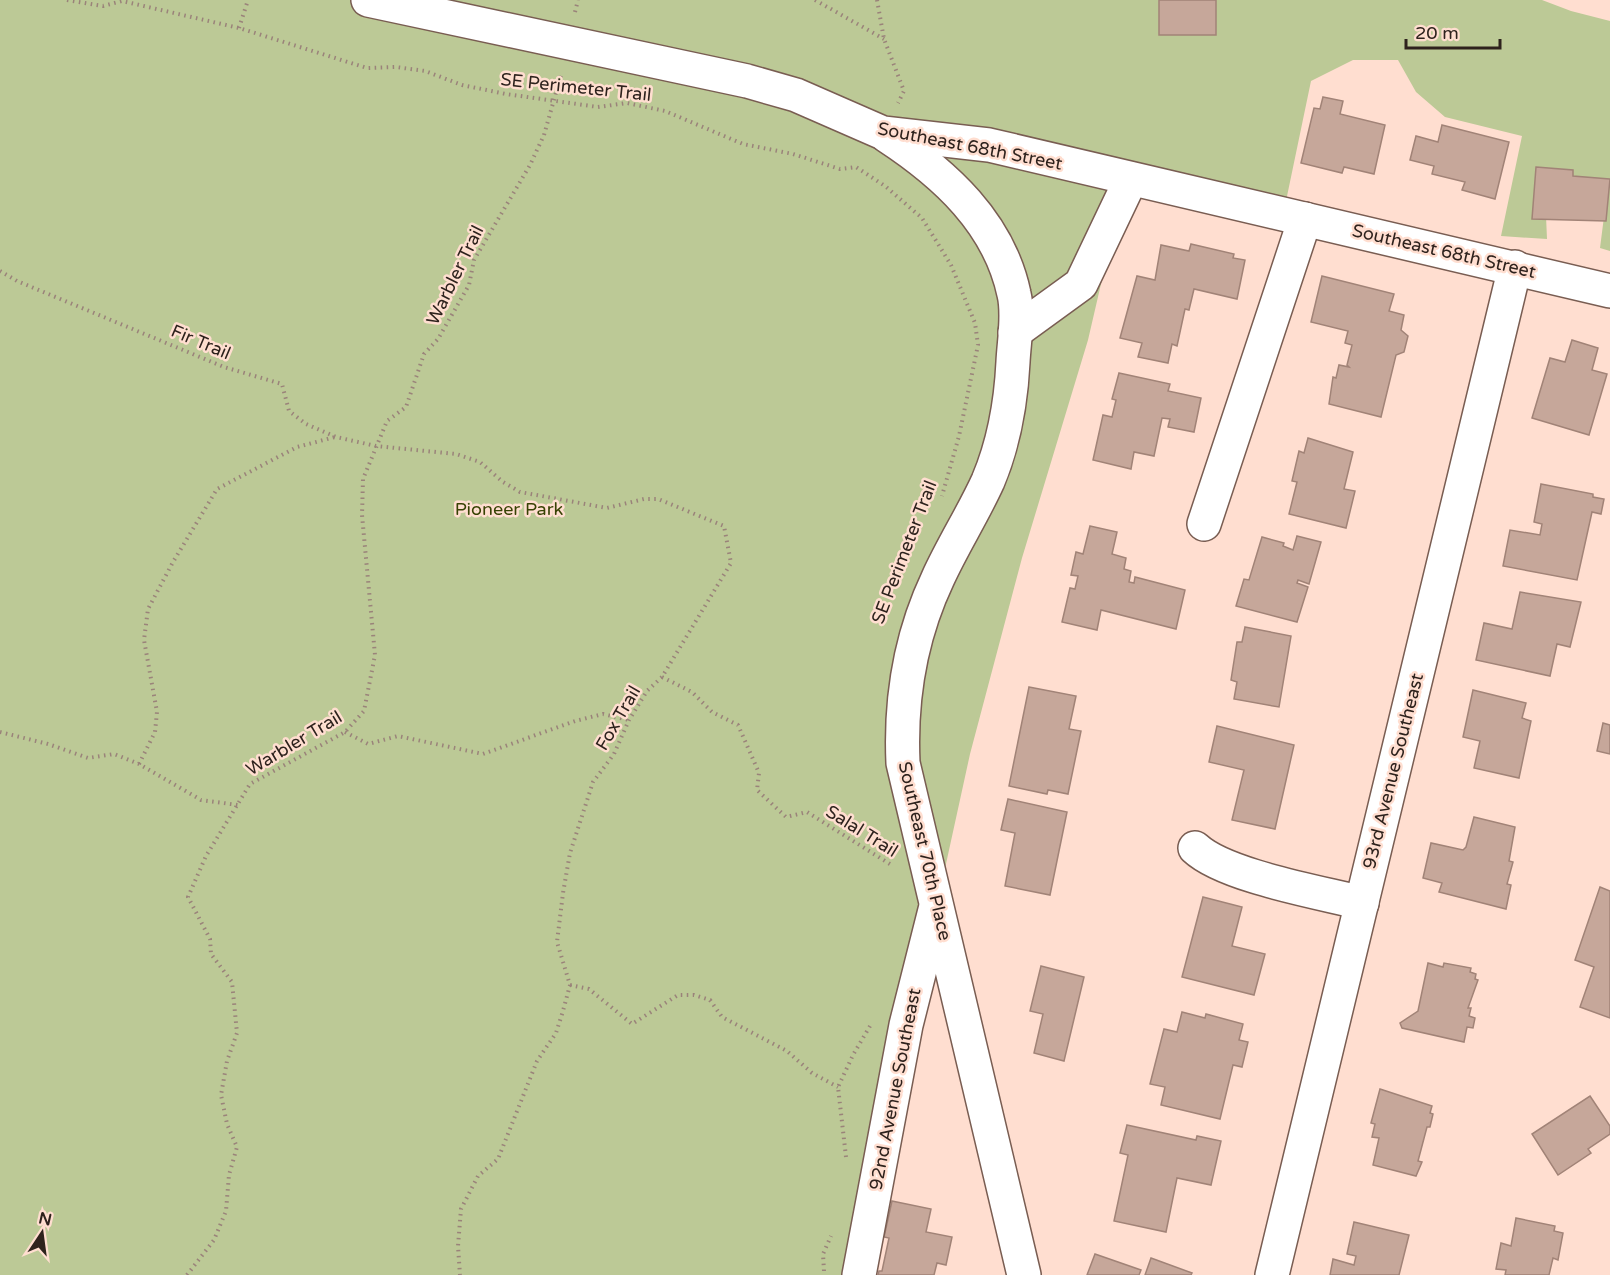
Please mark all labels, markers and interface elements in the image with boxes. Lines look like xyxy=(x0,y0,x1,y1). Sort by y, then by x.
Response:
scale bar xyxy=(1406,12,1500,50)
text: 20 m xyxy=(1415,22,1459,44)
street label: SE Perimeter Trail xyxy=(499,68,653,106)
street label: Southeast 68th Street xyxy=(876,117,1064,175)
street label: Southeast 68th Street xyxy=(1350,219,1538,283)
street label: Warbler Trail xyxy=(421,222,489,328)
street label: Fir Trail xyxy=(168,320,234,364)
street label: SE Perimeter Trail xyxy=(867,477,941,627)
park label: Pioneer Park xyxy=(455,498,564,520)
street label: 93rd Avenue Southeast xyxy=(1358,671,1428,871)
street label: Fox Trail xyxy=(591,682,645,754)
street label: Warbler Trail xyxy=(242,706,346,780)
street label: Southeast 70th Place xyxy=(894,760,956,942)
street label: Salal Trail xyxy=(822,800,902,862)
street label: 92nd Avenue Southeast xyxy=(865,986,925,1192)
north arrow xyxy=(12,1203,72,1263)
text: N xyxy=(37,1208,54,1231)

